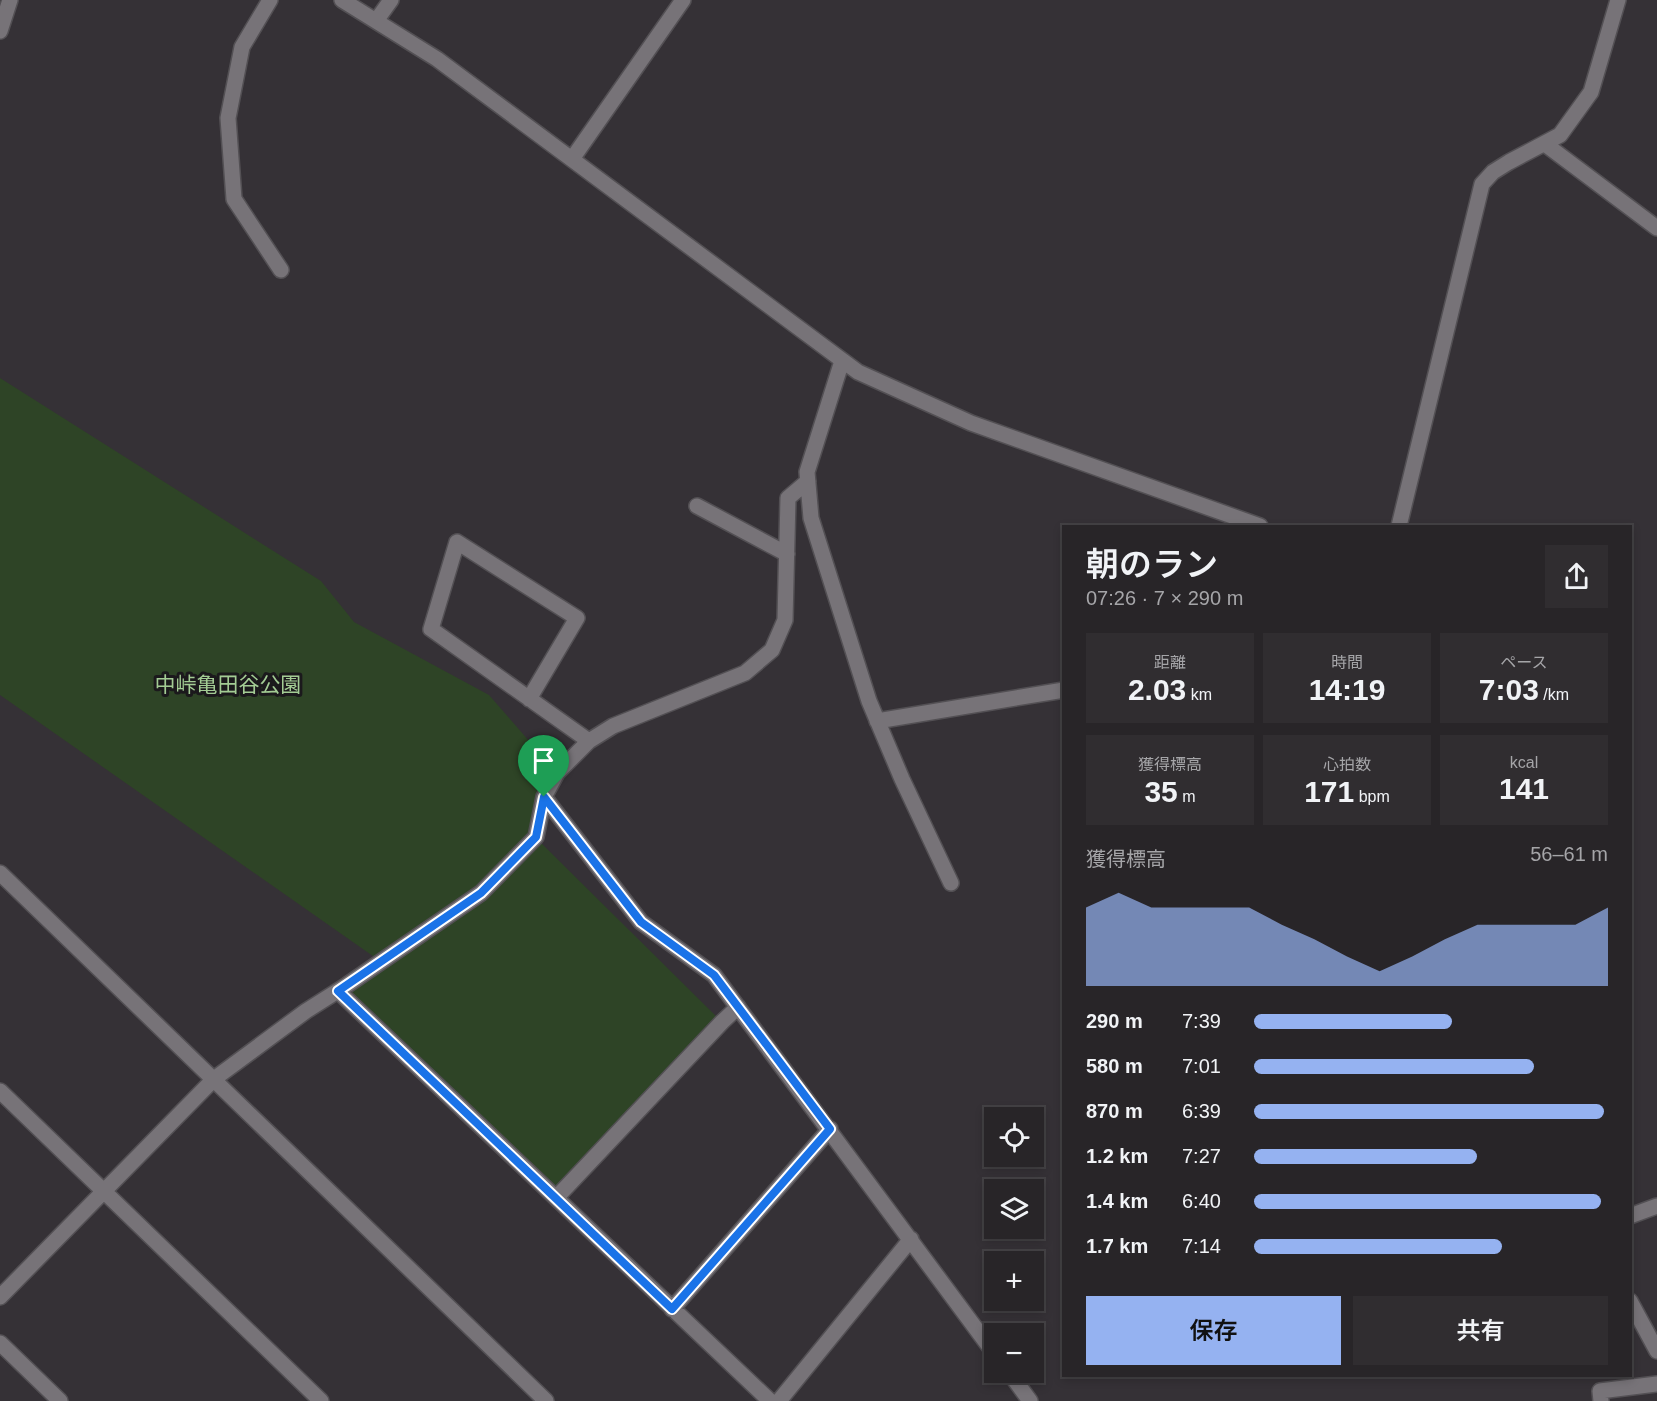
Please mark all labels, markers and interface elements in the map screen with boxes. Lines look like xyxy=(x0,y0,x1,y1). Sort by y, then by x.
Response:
button: share xyxy=(1545,545,1608,608)
text: 朝のラン xyxy=(1086,546,1218,583)
text: 07:26 · 7 × 290 m xyxy=(1086,587,1243,609)
text: 距離 xyxy=(1154,654,1186,671)
text: 時間 xyxy=(1331,654,1363,671)
text: ペース xyxy=(1500,654,1548,671)
park label: 中峠亀田谷公園 xyxy=(155,673,302,696)
text: 2.03 xyxy=(1128,673,1186,706)
text: 14:19 xyxy=(1309,673,1385,706)
text: 7:03 xyxy=(1479,673,1539,706)
text: km xyxy=(1186,686,1212,703)
text: /km xyxy=(1539,686,1569,703)
pin xyxy=(518,735,569,797)
icon: arrive xyxy=(527,744,560,777)
text: kcal xyxy=(1510,754,1538,771)
text: 獲得標高 xyxy=(1138,756,1202,773)
text: 心拍数 xyxy=(1323,756,1371,773)
text: 141 xyxy=(1499,772,1549,805)
text: 35 xyxy=(1144,775,1178,808)
text: 171 xyxy=(1304,775,1354,808)
text: m xyxy=(1178,788,1196,805)
text: bpm xyxy=(1354,788,1390,805)
text: 56–61 m xyxy=(1530,843,1608,865)
text: 獲得標高 xyxy=(1086,848,1166,870)
text: 290 m xyxy=(1086,1010,1143,1032)
text: 7:39 xyxy=(1182,1010,1221,1032)
text: 580 m xyxy=(1086,1055,1143,1077)
text: 7:01 xyxy=(1182,1055,1221,1077)
text: 870 m xyxy=(1086,1100,1143,1122)
text: 6:39 xyxy=(1182,1100,1221,1122)
map controls xyxy=(984,1107,1044,1383)
button: locate xyxy=(984,1107,1044,1167)
text: 1.2 km xyxy=(1086,1145,1148,1167)
text: 7:27 xyxy=(1182,1145,1221,1167)
button: layers xyxy=(984,1179,1044,1239)
text: 1.4 km xyxy=(1086,1190,1148,1212)
text: 6:40 xyxy=(1182,1190,1221,1212)
text: 1.7 km xyxy=(1086,1235,1148,1257)
text: 7:14 xyxy=(1182,1235,1221,1257)
button: + xyxy=(984,1251,1044,1311)
button: 保存 xyxy=(1086,1296,1341,1365)
button: 共有 xyxy=(1353,1296,1608,1365)
button: − xyxy=(984,1323,1044,1383)

